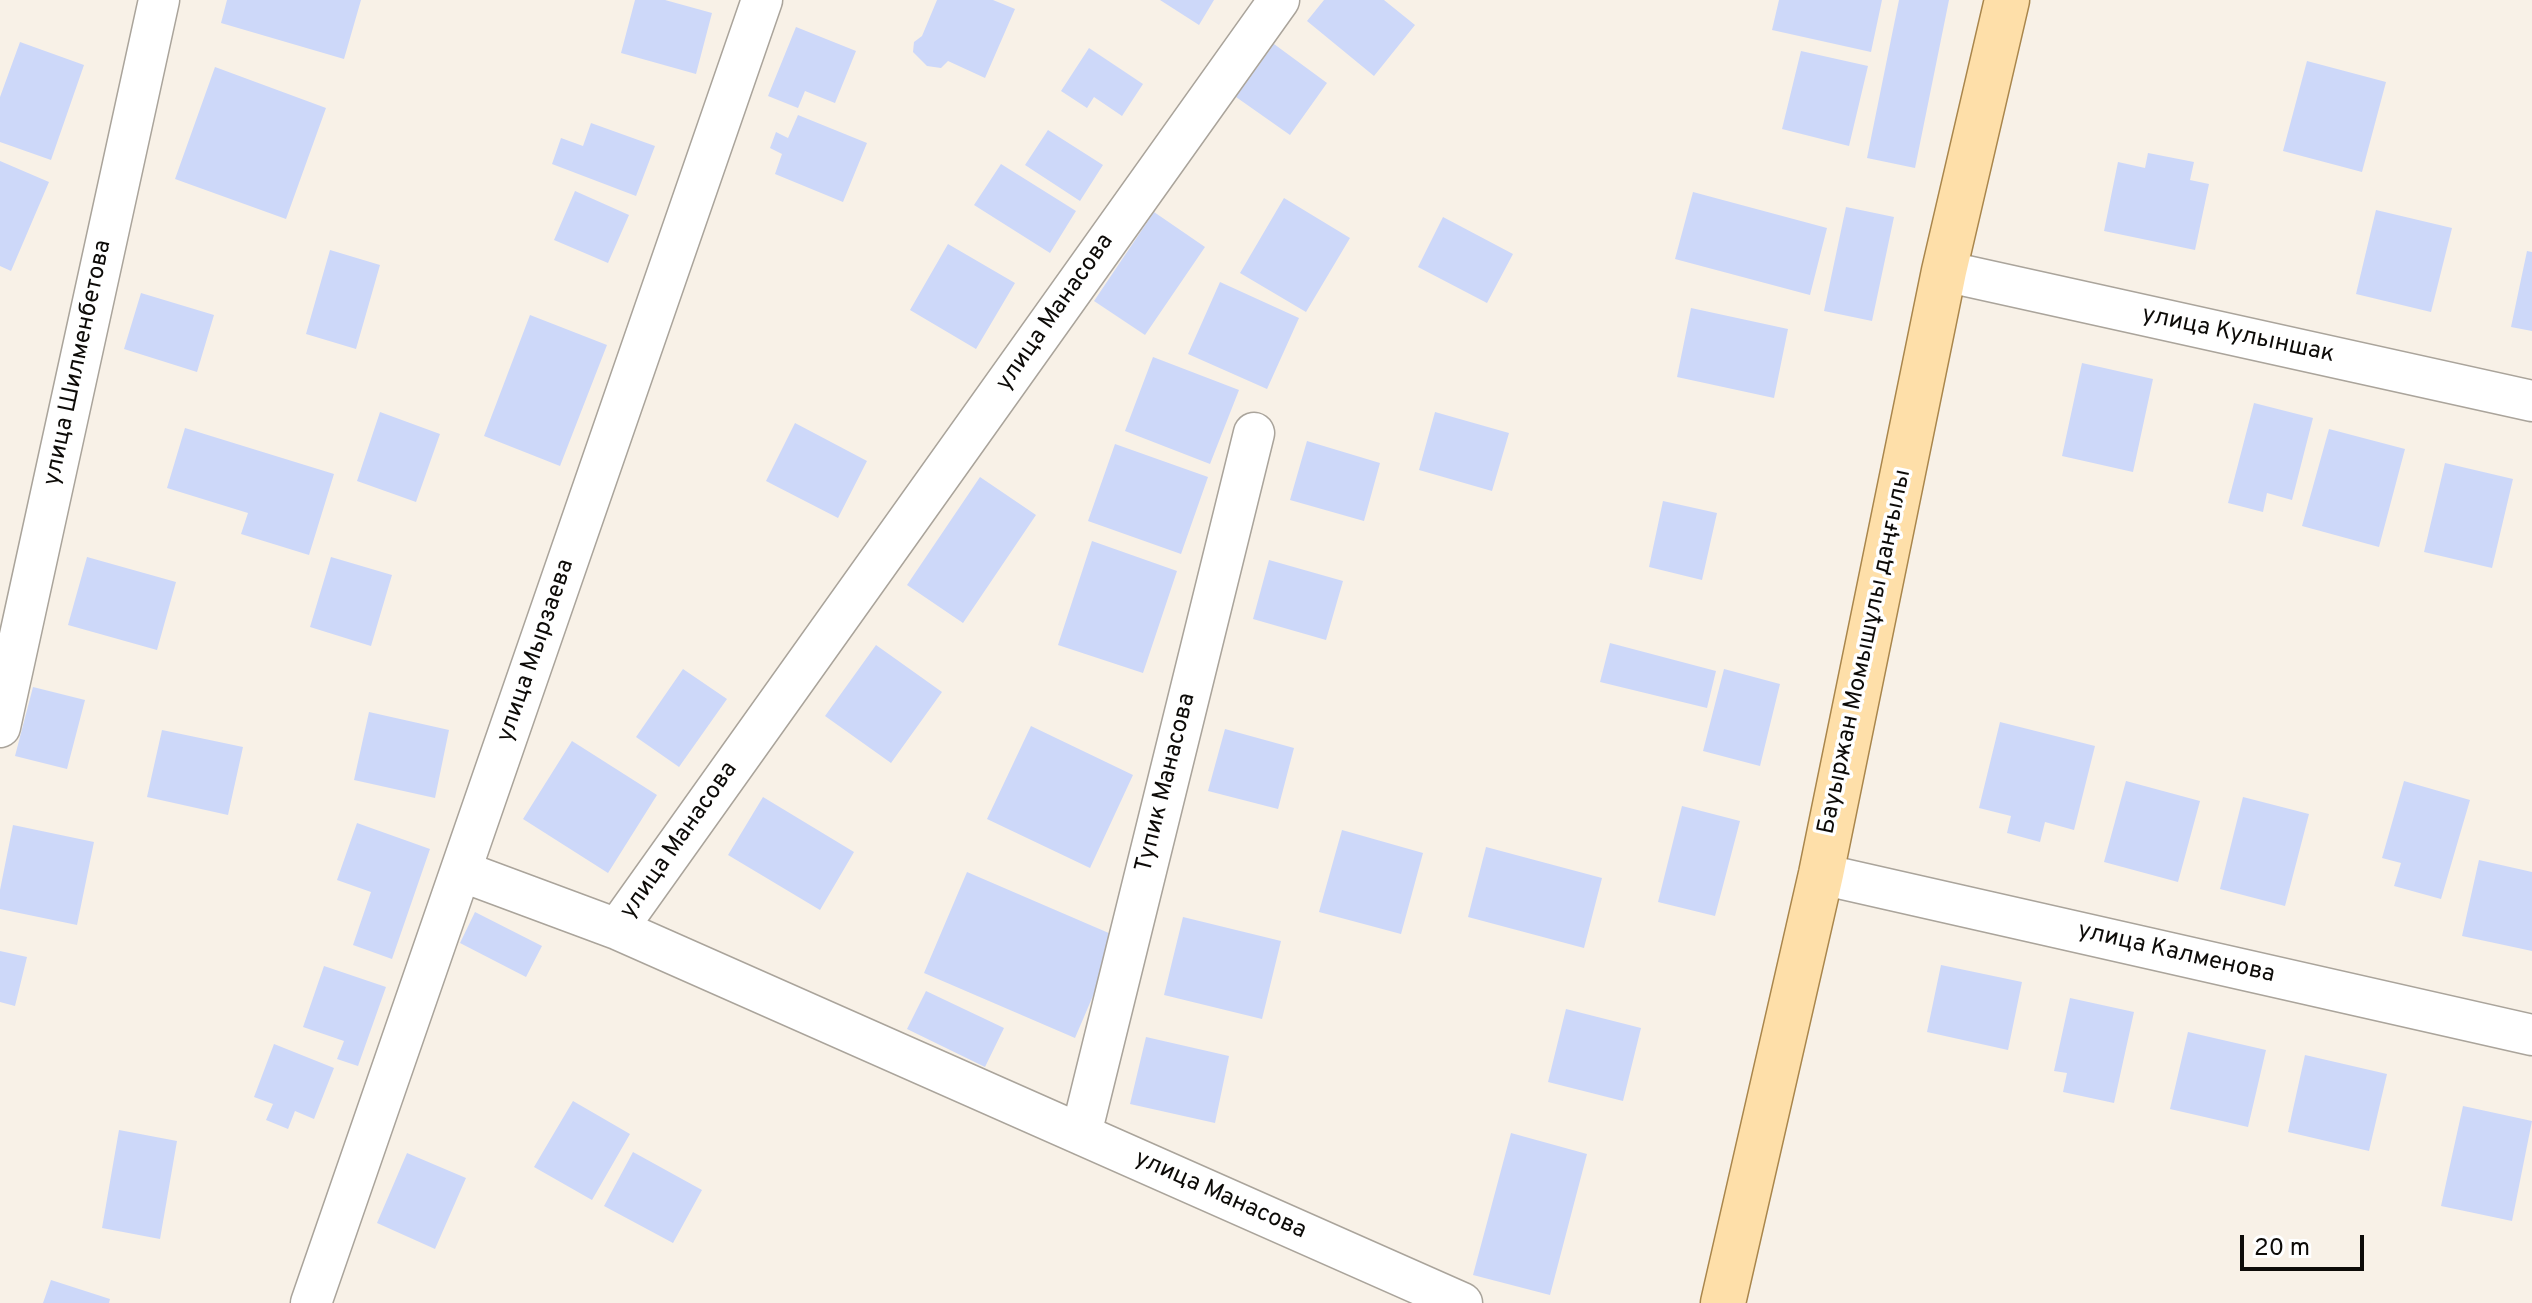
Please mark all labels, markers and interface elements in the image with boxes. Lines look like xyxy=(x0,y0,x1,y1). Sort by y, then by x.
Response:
street label: улица Манасова xyxy=(991,229,1121,397)
street label: улица Шилменбетова xyxy=(39,238,119,488)
street label: улица Кулыншак xyxy=(2139,302,2337,370)
street label: Бауыржан Момышұлы даңғылы xyxy=(1813,467,1919,837)
street label: улица Мырзаева xyxy=(492,556,582,746)
street label: Тупик Манасова xyxy=(1131,690,1203,876)
street label: улица Манасова xyxy=(615,757,745,925)
street label: улица Калменова xyxy=(2075,917,2277,991)
street label: улица Манасова xyxy=(1130,1145,1310,1247)
scale bar xyxy=(2244,1219,2368,1269)
text: 20 m xyxy=(2254,1234,2310,1264)

